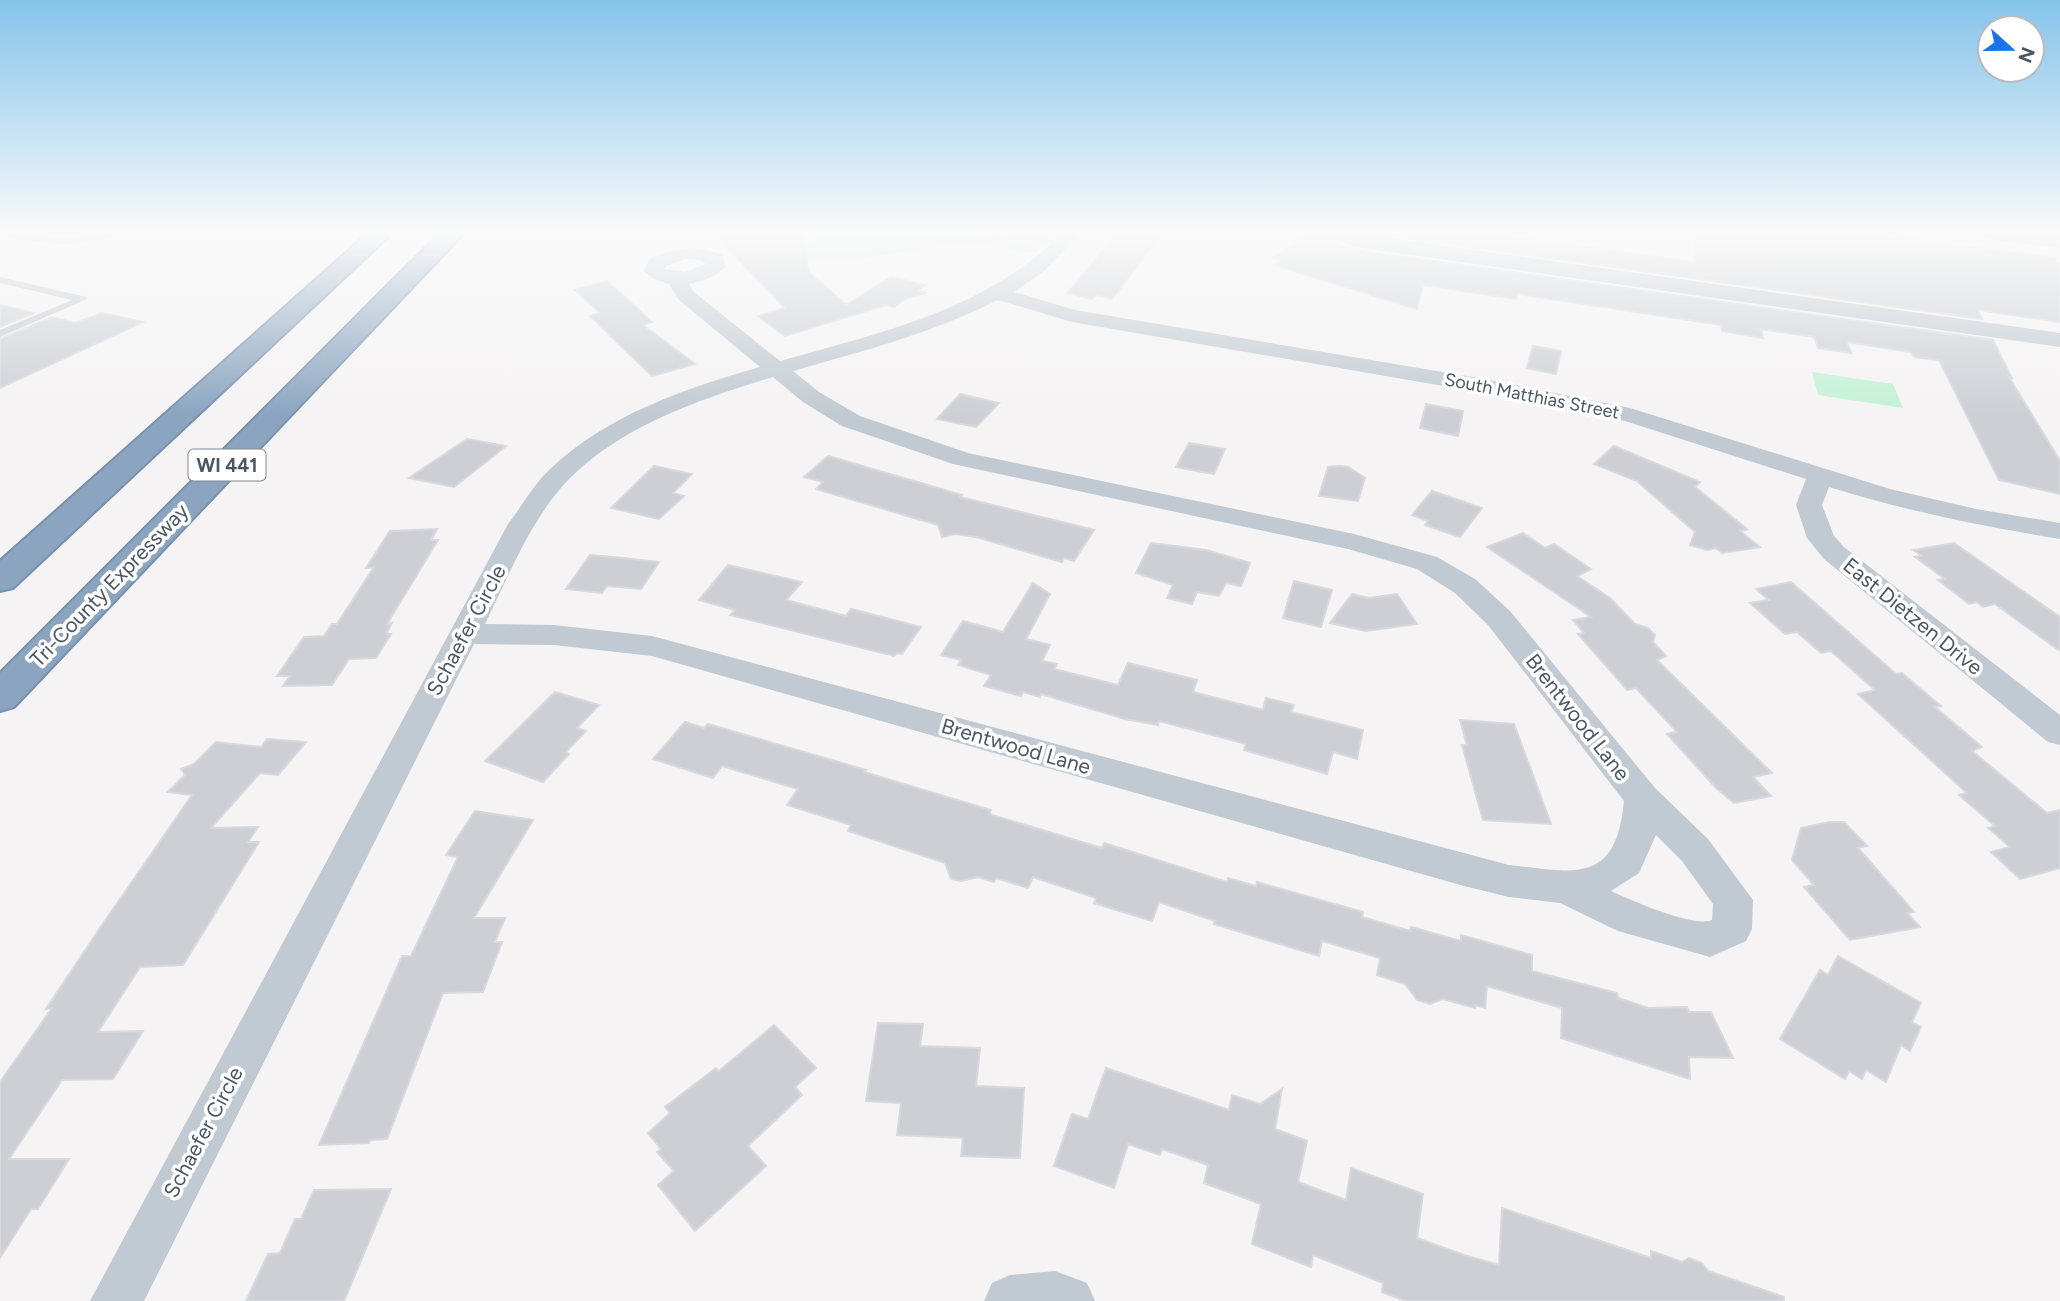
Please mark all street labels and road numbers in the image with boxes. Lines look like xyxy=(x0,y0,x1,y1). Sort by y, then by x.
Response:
street label: South Matthias Street xyxy=(1443,368,1621,424)
road number: WI 441 xyxy=(188,450,266,480)
street label: Tri-County Expressway xyxy=(25,498,193,672)
street label: East Dietzen Drive xyxy=(1838,552,1988,680)
street label: Schaefer Circle xyxy=(421,560,511,700)
street label: Brentwood Lane xyxy=(1521,649,1635,785)
street label: Brentwood Lane xyxy=(939,713,1093,779)
street label: Schaefer Circle xyxy=(158,1062,248,1202)

